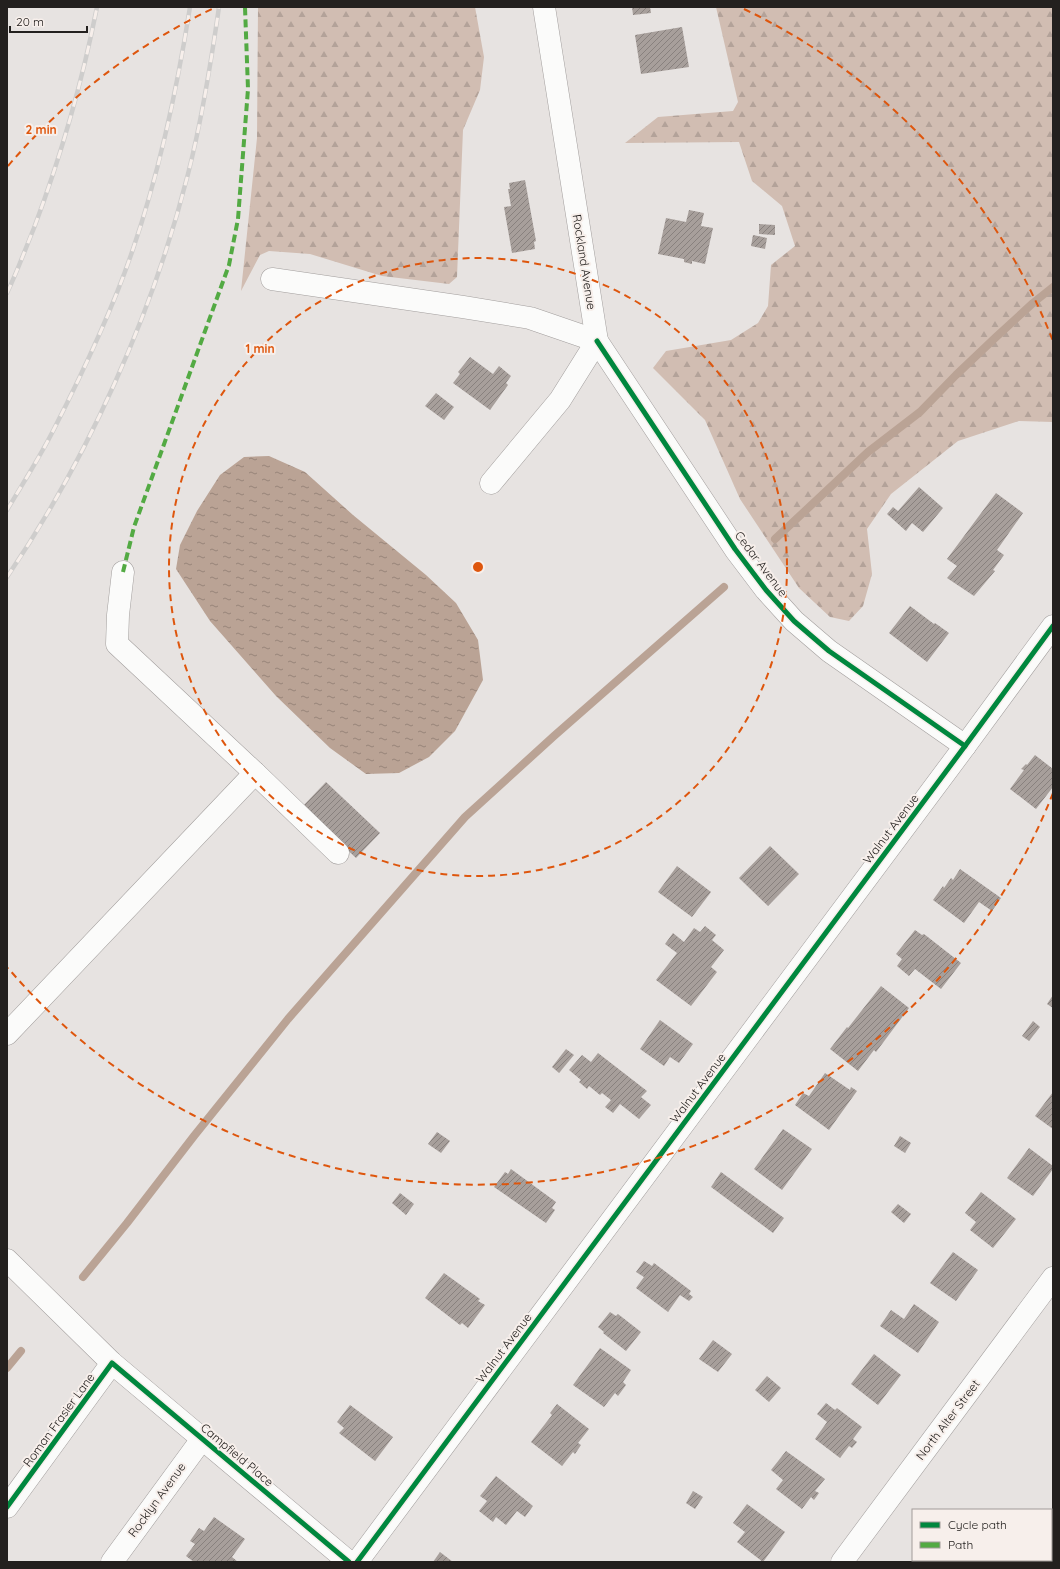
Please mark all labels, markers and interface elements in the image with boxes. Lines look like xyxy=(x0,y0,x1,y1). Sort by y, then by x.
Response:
scale bar xyxy=(10,8,87,34)
text: 20 m xyxy=(16,14,44,29)
text: 2 min xyxy=(25,122,57,137)
street label: Rockland Avenue xyxy=(570,213,599,311)
text: 1 min xyxy=(245,341,275,356)
street label: Cedar Avenue xyxy=(732,528,791,600)
centre of rings xyxy=(471,560,485,574)
street label: Walnut Avenue xyxy=(859,791,922,867)
street label: Walnut Avenue xyxy=(666,1050,729,1126)
street label: Walnut Avenue xyxy=(472,1310,535,1386)
street label: Roman Frasier Lane xyxy=(20,1370,98,1470)
street label: North Alter Street xyxy=(913,1377,983,1463)
street label: Campfield Place xyxy=(198,1420,277,1490)
street label: Rocklyn Avenue xyxy=(125,1459,189,1540)
legend xyxy=(912,1509,1052,1561)
text: Cycle path xyxy=(948,1517,1007,1532)
text: Path xyxy=(948,1537,973,1552)

